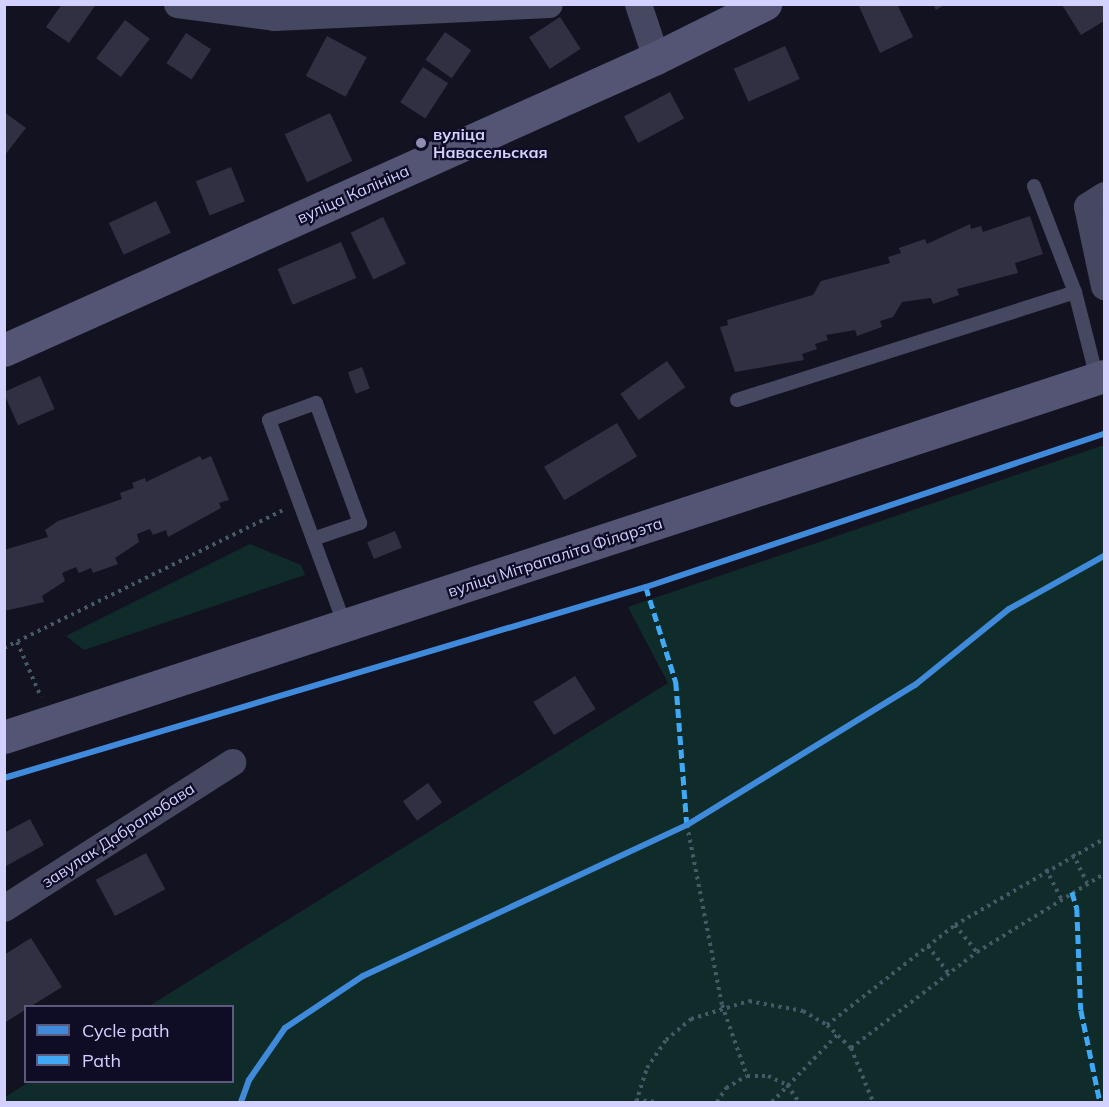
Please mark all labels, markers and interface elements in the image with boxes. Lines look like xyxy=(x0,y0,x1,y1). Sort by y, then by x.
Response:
place label: вуліца Навасельская xyxy=(433,124,548,162)
marker: вуліца Навасельская xyxy=(414,136,428,150)
street label: вуліца Калініна xyxy=(294,161,412,227)
street label: вуліца Мітрапаліта Філарэта xyxy=(445,513,665,601)
street label: завулак Дабралюбава xyxy=(38,778,198,892)
legend xyxy=(24,1005,234,1083)
text: Cycle path xyxy=(82,1019,169,1042)
text: Path xyxy=(82,1049,121,1072)

